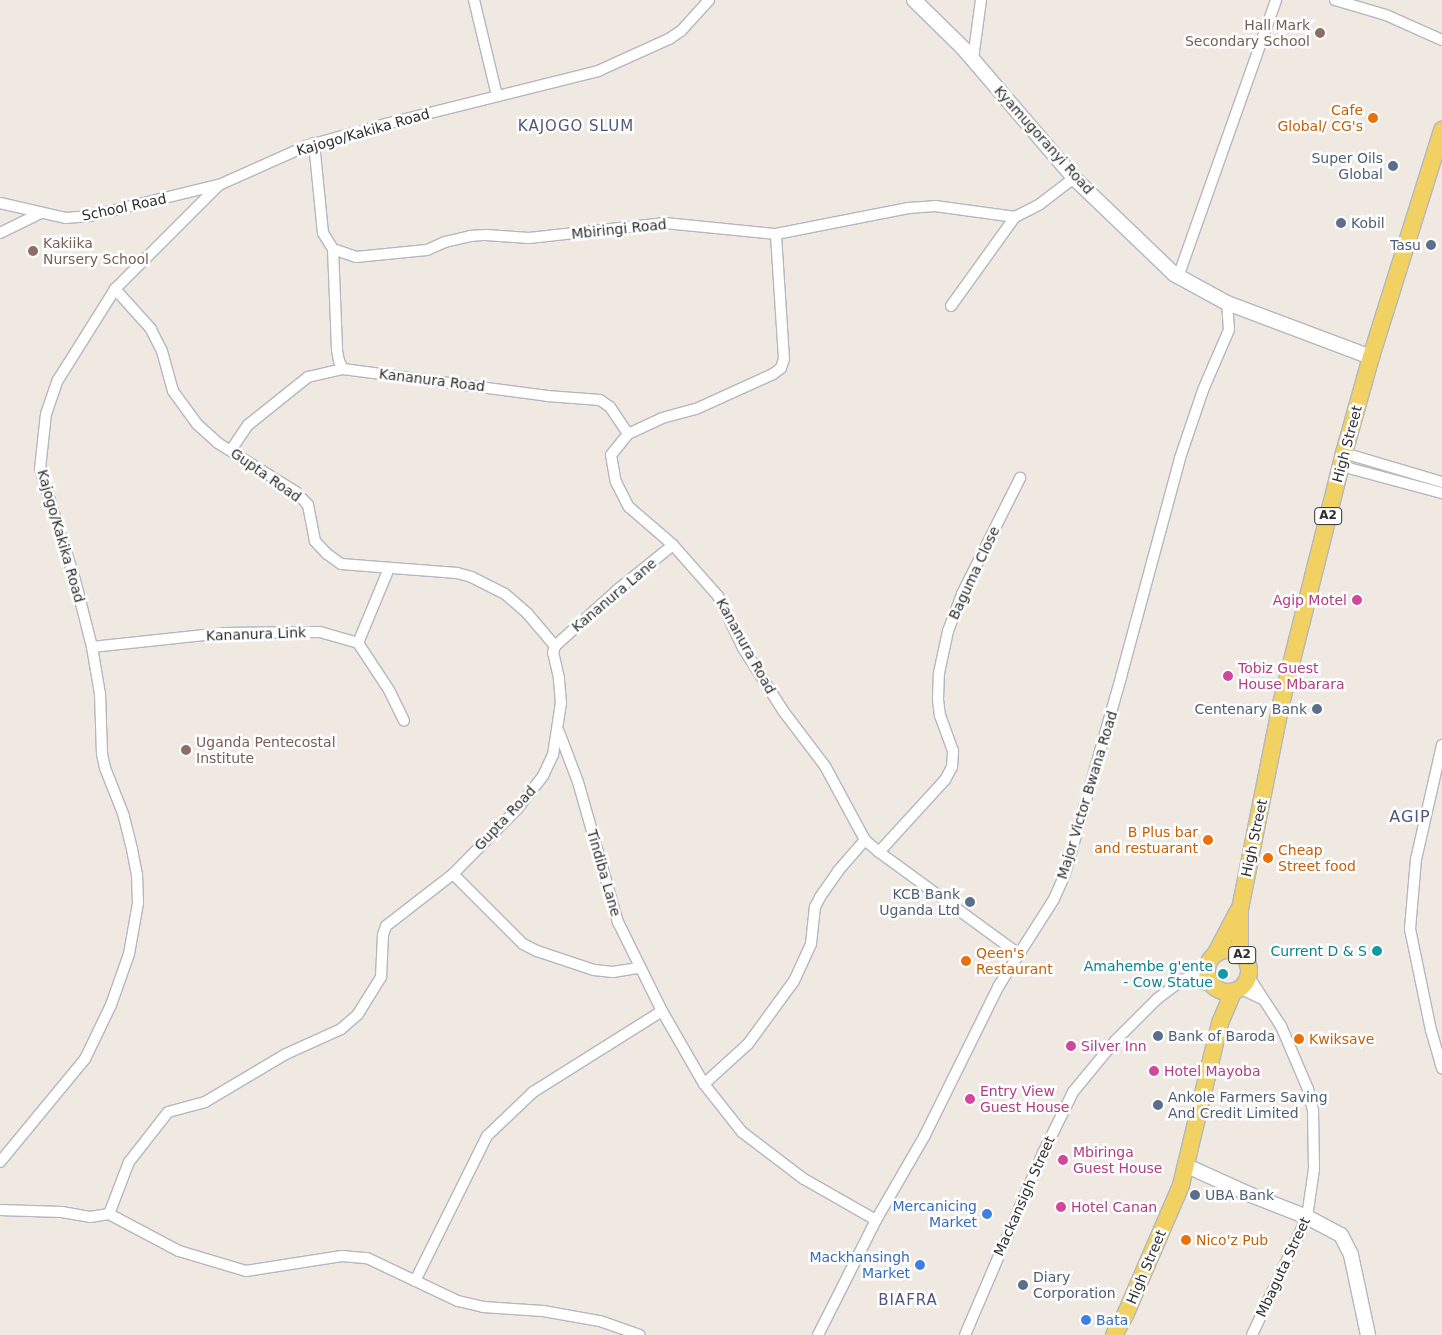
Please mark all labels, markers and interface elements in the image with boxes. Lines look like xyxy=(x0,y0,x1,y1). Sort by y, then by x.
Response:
place label: Hall Mark Secondary School xyxy=(1185,17,1310,49)
marker: Hall Mark Secondary School xyxy=(1314,27,1326,39)
street label: Kyamugoranyi Road xyxy=(991,82,1097,198)
place label: Cafe Global/ CG's xyxy=(1277,102,1363,134)
street label: Kajogo/Kakika Road xyxy=(295,105,431,159)
marker: Cafe Global/ CG's xyxy=(1367,112,1379,124)
district label: KAJOGO SLUM xyxy=(516,118,636,136)
place label: Super Oils Global xyxy=(1311,150,1383,182)
marker: Super Oils Global xyxy=(1387,160,1399,172)
street label: School Road xyxy=(80,190,168,224)
place label: Kobil xyxy=(1351,215,1385,231)
street label: Mbiringi Road xyxy=(571,216,667,242)
marker: Kobil xyxy=(1335,217,1347,229)
place label: Kakiika Nursery School xyxy=(43,235,149,268)
place label: Tasu xyxy=(1390,237,1421,253)
marker: Tasu xyxy=(1425,239,1437,251)
marker: Kakiika Nursery School xyxy=(27,245,39,257)
street label: Kananura Road xyxy=(378,365,486,395)
street label: High Street xyxy=(1329,404,1365,484)
street label: Gupta Road xyxy=(227,445,305,505)
street label: Kajogo/Kakika Road xyxy=(34,468,88,604)
road number: A2 xyxy=(1313,506,1343,526)
street label: Baguma Close xyxy=(945,524,1003,622)
street label: Kananura Lane xyxy=(568,555,660,635)
place label: Agip Motel xyxy=(1273,592,1347,608)
marker: Agip Motel xyxy=(1351,594,1363,606)
street label: Kananura Road xyxy=(713,595,779,697)
street label: Kananura Link xyxy=(206,624,306,644)
place label: Tobiz Guest House Mbarara xyxy=(1238,660,1345,692)
marker: Tobiz Guest House Mbarara xyxy=(1222,670,1234,682)
place label: Centenary Bank xyxy=(1195,701,1307,717)
marker: Centenary Bank xyxy=(1311,703,1323,715)
street label: Major Victor Bwana Road xyxy=(1053,709,1121,881)
place label: Uganda Pentecostal Institute xyxy=(196,734,336,766)
marker: Uganda Pentecostal Institute xyxy=(180,744,192,756)
street label: Gupta Road xyxy=(471,782,539,854)
street label: High Street xyxy=(1238,798,1270,878)
district label: AGIP xyxy=(1389,807,1431,827)
place label: B Plus bar and restuarant xyxy=(1094,824,1198,856)
street label: Tindiba Lane xyxy=(584,828,624,918)
marker: B Plus bar and restuarant xyxy=(1202,834,1214,846)
place label: Cheap Street food xyxy=(1278,842,1356,874)
marker: Cheap Street food xyxy=(1262,852,1274,864)
place label: KCB Bank Uganda Ltd xyxy=(879,886,960,919)
marker: KCB Bank Uganda Ltd xyxy=(964,896,976,908)
place label: Current D & S xyxy=(1270,943,1367,959)
place label: Qeen's Restaurant xyxy=(976,945,1053,978)
marker: Current D & S xyxy=(1371,945,1383,957)
road number: A2 xyxy=(1227,946,1257,964)
marker: Qeen's Restaurant xyxy=(960,955,972,967)
place label: Amahembe g'ente - Cow Statue xyxy=(1084,958,1213,990)
marker: Amahembe g'ente - Cow Statue xyxy=(1217,968,1229,980)
place label: Bank of Baroda xyxy=(1168,1028,1275,1044)
marker: Bank of Baroda xyxy=(1152,1030,1164,1042)
place label: Kwiksave xyxy=(1309,1031,1374,1047)
marker: Kwiksave xyxy=(1293,1033,1305,1045)
place label: Silver Inn xyxy=(1081,1038,1147,1054)
marker: Silver Inn xyxy=(1065,1040,1077,1052)
place label: Hotel Mayoba xyxy=(1164,1063,1261,1079)
marker: Hotel Mayoba xyxy=(1148,1065,1160,1077)
place label: Entry View Guest House xyxy=(980,1083,1069,1116)
place label: Ankole Farmers Saving And Credit Limited xyxy=(1168,1089,1328,1122)
marker: Entry View Guest House xyxy=(964,1093,976,1105)
marker: Ankole Farmers Saving And Credit Limited xyxy=(1152,1099,1164,1111)
street label: Mackansigh Street xyxy=(990,1133,1058,1259)
place label: Mbiringa Guest House xyxy=(1073,1144,1162,1176)
marker: Mbiringa Guest House xyxy=(1057,1154,1069,1166)
place label: UBA Bank xyxy=(1205,1187,1274,1203)
marker: UBA Bank xyxy=(1189,1189,1201,1201)
place label: Mercanicing Market xyxy=(892,1198,977,1230)
place label: Hotel Canan xyxy=(1071,1199,1157,1215)
marker: Hotel Canan xyxy=(1055,1201,1067,1213)
marker: Mercanicing Market xyxy=(981,1208,993,1220)
street label: Mbaguta Street xyxy=(1252,1214,1314,1320)
street label: High Street xyxy=(1123,1227,1169,1307)
place label: Nico'z Pub xyxy=(1196,1232,1268,1248)
marker: Nico'z Pub xyxy=(1180,1234,1192,1246)
place label: Mackhansingh Market xyxy=(809,1249,910,1282)
marker: Mackhansingh Market xyxy=(914,1259,926,1271)
place label: Diary Corporation xyxy=(1033,1269,1116,1302)
marker: Diary Corporation xyxy=(1017,1279,1029,1291)
district label: BIAFRA xyxy=(877,1292,939,1310)
place label: Bata xyxy=(1096,1312,1128,1328)
marker: Bata xyxy=(1080,1314,1092,1326)

